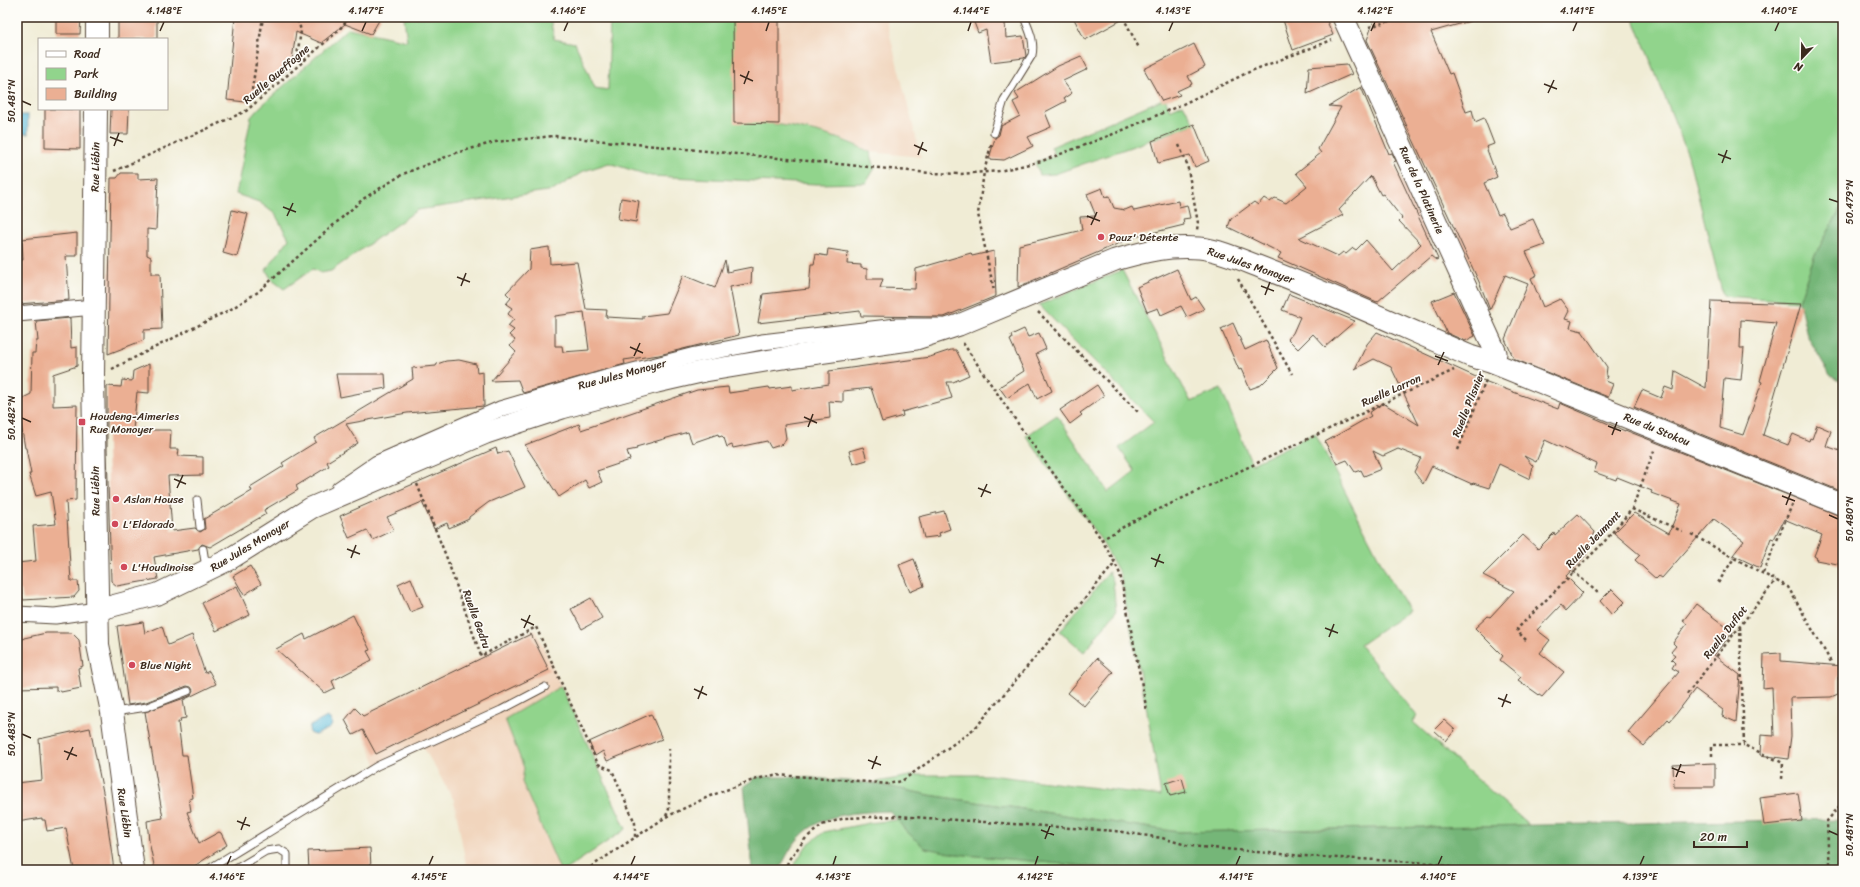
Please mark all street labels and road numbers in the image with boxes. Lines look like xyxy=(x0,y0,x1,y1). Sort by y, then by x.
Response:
street label: Ruelle Queffagne xyxy=(238,40,314,109)
street label: Rue Liébin xyxy=(86,142,105,192)
street label: Rue de la Platinerie xyxy=(1394,143,1450,238)
street label: Rue Jules Monoyer xyxy=(1205,242,1298,290)
street label: Rue Jules Monoyer xyxy=(576,353,670,395)
street label: Ruelle Plisnier xyxy=(1447,368,1490,440)
street label: Ruelle Larron xyxy=(1358,369,1424,412)
street label: Rue du Stokou xyxy=(1621,407,1693,451)
street label: Rue Liébin xyxy=(86,466,105,516)
street label: Ruelle Jeumont xyxy=(1561,506,1626,573)
street label: Rue Jules Monoyer xyxy=(207,513,295,577)
street label: Ruelle Gedru xyxy=(457,587,496,651)
street label: Ruelle Duflot xyxy=(1698,601,1753,663)
street label: Rue Liébin xyxy=(112,787,137,839)

